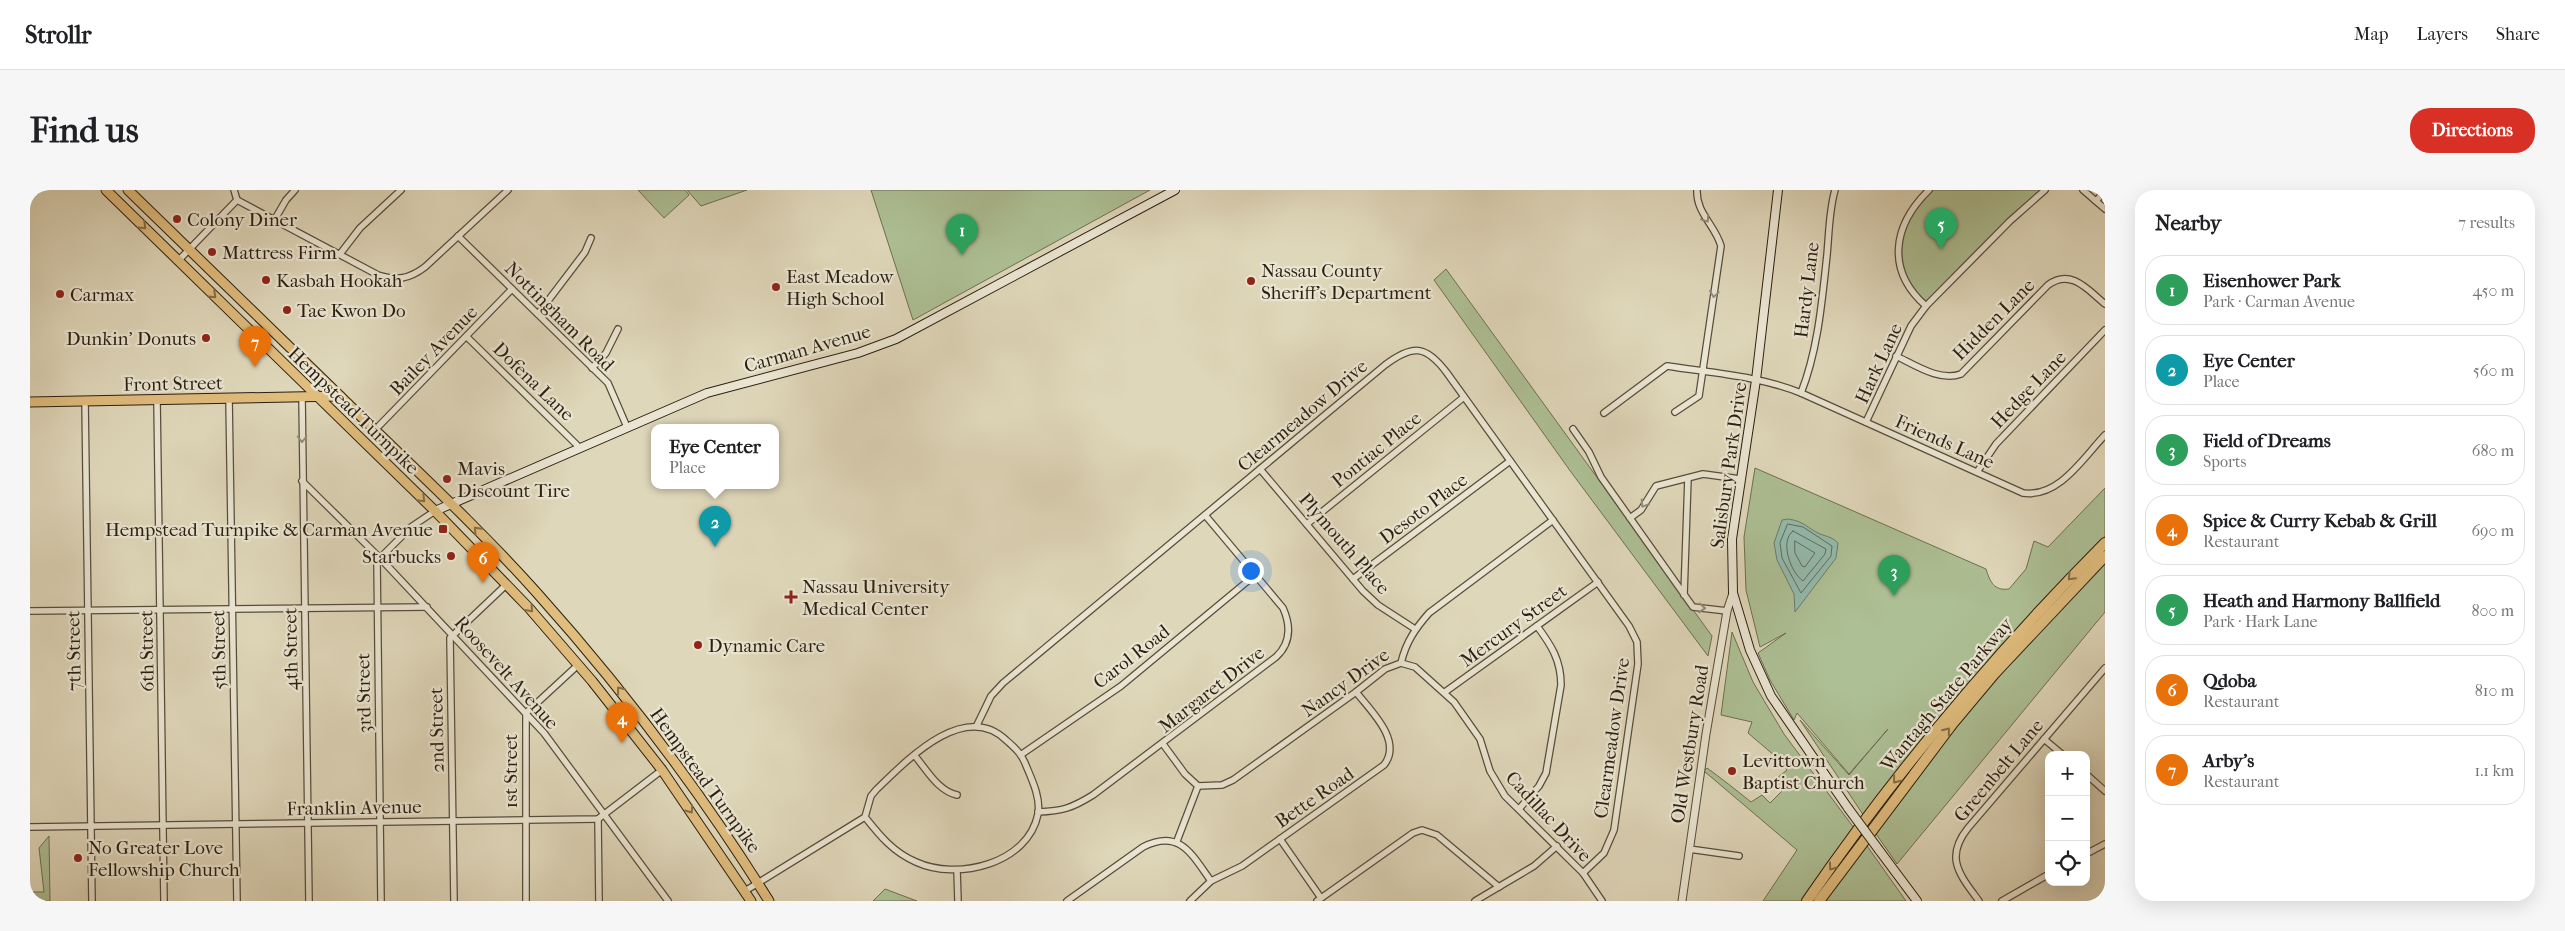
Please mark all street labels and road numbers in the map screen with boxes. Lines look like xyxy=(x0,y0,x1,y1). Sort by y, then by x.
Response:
street label: Hardy Lane xyxy=(1790,241,1824,339)
street label: Nottingham Road xyxy=(500,257,619,376)
street label: Hidden Lane xyxy=(1948,274,2039,365)
street label: Bailey Avenue xyxy=(385,301,482,400)
street label: Carman Avenue xyxy=(741,320,873,378)
street label: Hark Lane xyxy=(1851,320,1907,407)
street label: Dofena Lane xyxy=(488,338,578,426)
street label: Hempstead Turnpike xyxy=(283,342,423,479)
street label: Hedge Lane xyxy=(1986,347,2071,433)
street label: Clearmeadow Drive xyxy=(1233,355,1372,476)
street label: Front Street xyxy=(123,372,223,396)
street label: Salisbury Park Drive xyxy=(1706,381,1752,550)
street label: Pontiac Place xyxy=(1328,407,1426,492)
street label: Friends Lane xyxy=(1892,410,1998,474)
street label: Desoto Place xyxy=(1375,469,1472,549)
street label: Plymouth Place xyxy=(1294,488,1394,599)
street label: Mercury Street xyxy=(1456,580,1571,672)
street label: 4th Street xyxy=(279,607,303,691)
street label: 7th Street xyxy=(62,610,86,692)
street label: 6th Street xyxy=(135,610,159,692)
street label: 5th Street xyxy=(207,610,231,690)
street label: Roosevelt Avenue xyxy=(450,612,563,734)
street label: Wantagh State Parkway xyxy=(1876,613,2018,777)
street label: Carol Road xyxy=(1089,620,1175,693)
street label: Margaret Drive xyxy=(1155,642,1269,738)
street label: Nancy Drive xyxy=(1298,644,1394,722)
street label: 3rd Street xyxy=(352,652,376,733)
street label: Clearmeadow Drive xyxy=(1590,656,1634,820)
street label: Old Westbury Road xyxy=(1667,663,1713,825)
street label: 2nd Street xyxy=(425,687,449,773)
street label: Hempstead Turnpike xyxy=(645,704,765,857)
street label: Greenbelt Lane xyxy=(1950,715,2048,826)
street label: 1st Street xyxy=(500,733,522,808)
street label: Bette Road xyxy=(1271,762,1359,833)
street label: Cadillac Drive xyxy=(1501,767,1596,866)
street label: Franklin Avenue xyxy=(286,796,422,820)

